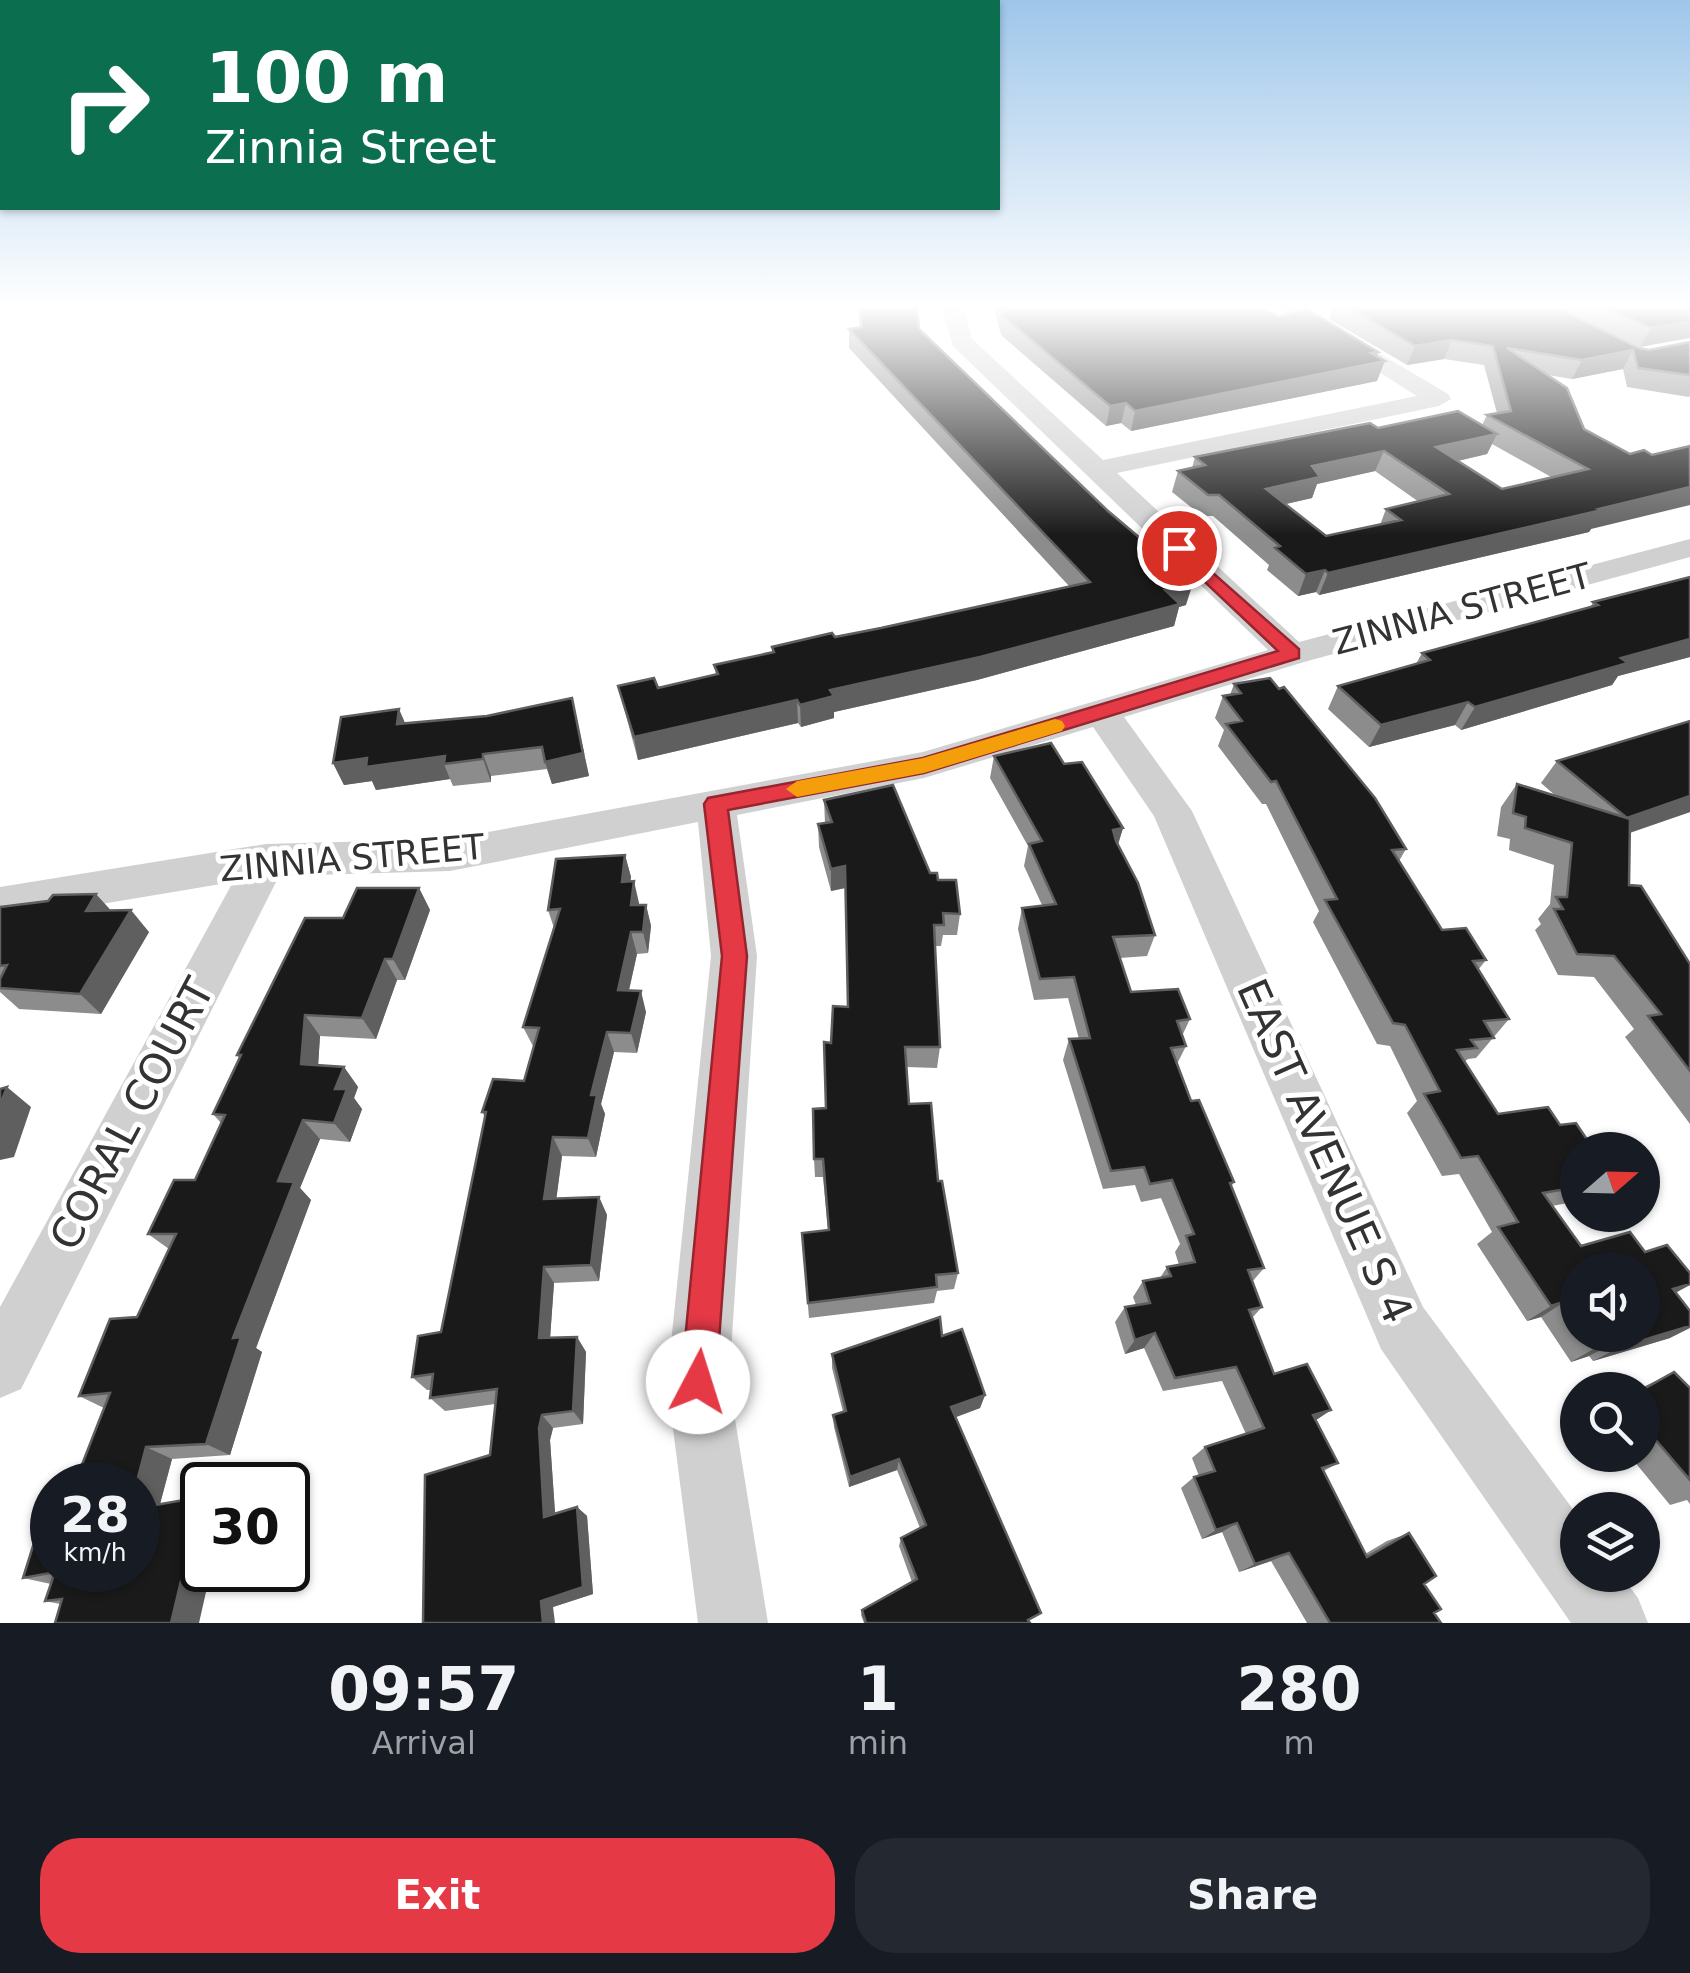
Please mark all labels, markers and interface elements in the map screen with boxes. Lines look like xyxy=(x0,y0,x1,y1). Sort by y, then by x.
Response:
text: 100 m xyxy=(205,37,448,119)
icon: right xyxy=(40,40,170,170)
text: Zinnia Street xyxy=(205,121,497,174)
pin xyxy=(1137,506,1222,591)
icon: arrive xyxy=(1152,521,1207,576)
street label: ZINNIA STREET xyxy=(1329,555,1596,663)
street label: ZINNIA STREET xyxy=(218,826,487,889)
street label: CORAL COURT xyxy=(40,970,224,1258)
street label: EAST AVENUE S 4 xyxy=(1227,972,1423,1330)
north arrow xyxy=(1560,1132,1660,1232)
map controls xyxy=(1560,1132,1660,1592)
button: sound xyxy=(1560,1252,1660,1352)
position arrow xyxy=(646,1330,750,1434)
button: search xyxy=(1560,1372,1660,1472)
speed limit sign: 30 xyxy=(180,1462,310,1592)
text: 28 xyxy=(60,1486,130,1544)
button: layers xyxy=(1560,1492,1660,1592)
text: km/h xyxy=(63,1538,127,1567)
text: 09:57 xyxy=(328,1654,519,1724)
text: 1 xyxy=(857,1654,899,1724)
text: 280 xyxy=(1236,1654,1362,1724)
text: Arrival xyxy=(372,1724,476,1762)
text: min xyxy=(848,1724,908,1762)
text: m xyxy=(1283,1724,1315,1762)
button: Exit xyxy=(40,1838,835,1953)
button: Share xyxy=(855,1838,1650,1953)

